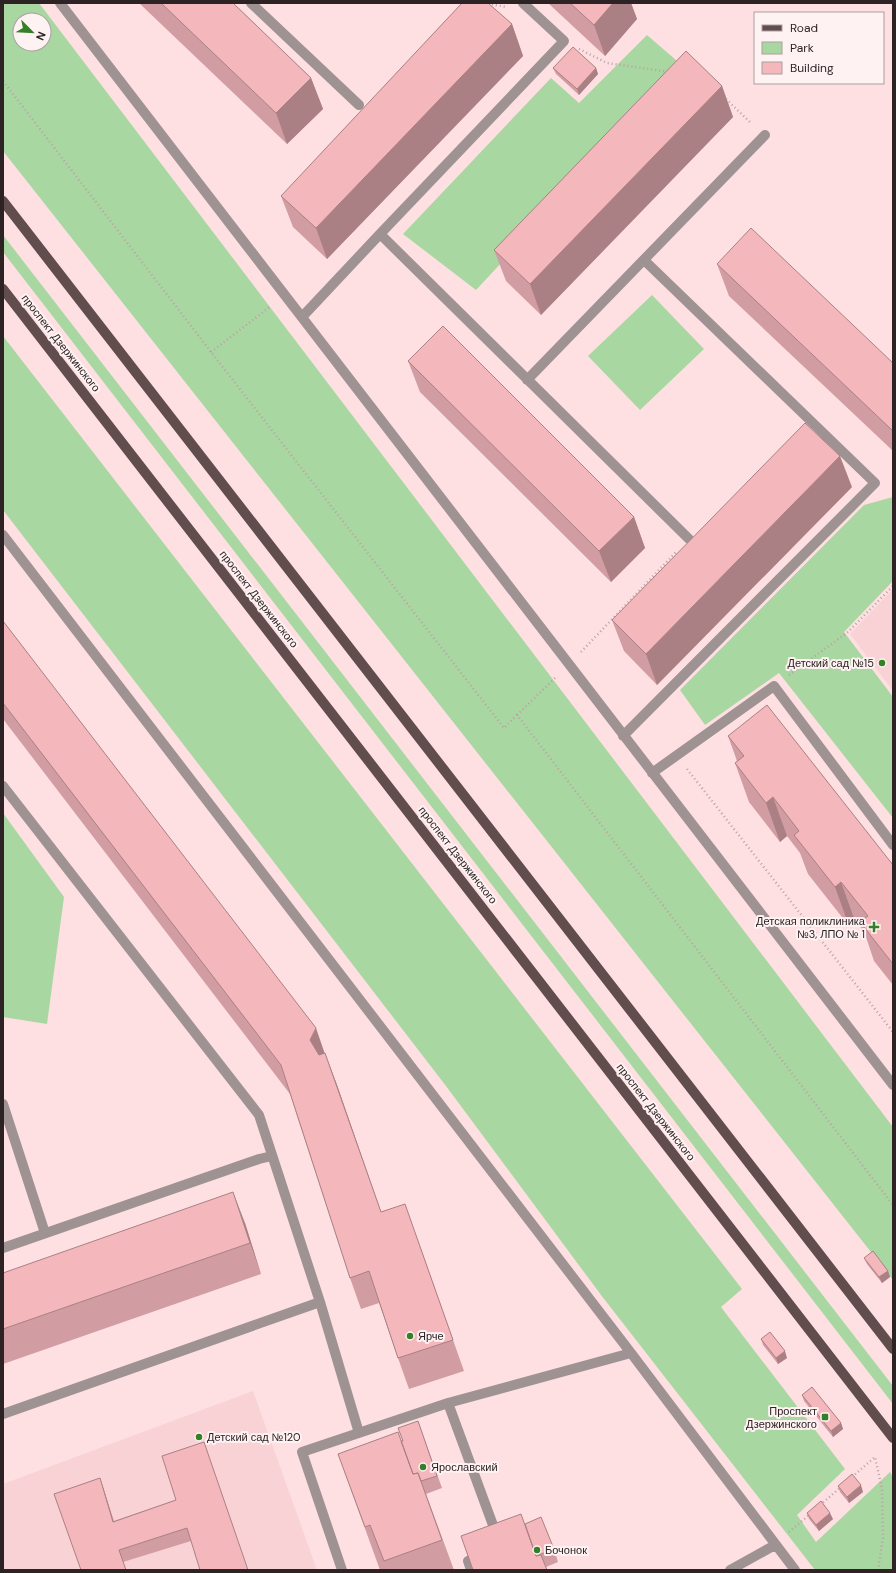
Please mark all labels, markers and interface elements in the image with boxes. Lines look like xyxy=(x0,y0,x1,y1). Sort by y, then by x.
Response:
north arrow xyxy=(12,12,52,52)
legend xyxy=(754,12,884,84)
text: Road xyxy=(790,20,818,36)
text: N xyxy=(33,30,49,43)
text: Park xyxy=(790,40,814,56)
text: Building xyxy=(790,60,834,76)
street label: проспект Дзержинского xyxy=(19,292,103,394)
street label: проспект Дзержинского xyxy=(217,548,301,650)
place label: Детский сад №15 xyxy=(787,656,874,670)
marker: Детский сад №15 xyxy=(877,658,887,668)
street label: проспект Дзержинского xyxy=(416,804,500,906)
place label: Детская поликлиника №3, ЛПО № 1 xyxy=(756,914,866,941)
marker: Детская поликлиника №3, ЛПО № 1 xyxy=(868,921,880,933)
street label: проспект Дзержинского xyxy=(614,1061,698,1163)
place label: Ярче xyxy=(418,1329,444,1343)
marker: Ярче xyxy=(405,1331,415,1341)
place label: Проспект Дзержинского xyxy=(746,1404,817,1431)
marker: Проспект Дзержинского xyxy=(820,1412,830,1422)
place label: Детский сад №120 xyxy=(207,1430,301,1444)
marker: Детский сад №120 xyxy=(194,1432,204,1442)
place label: Ярославский xyxy=(431,1460,498,1474)
marker: Ярославский xyxy=(418,1462,428,1472)
place label: Бочонок xyxy=(545,1543,587,1557)
marker: Бочонок xyxy=(532,1545,542,1555)

